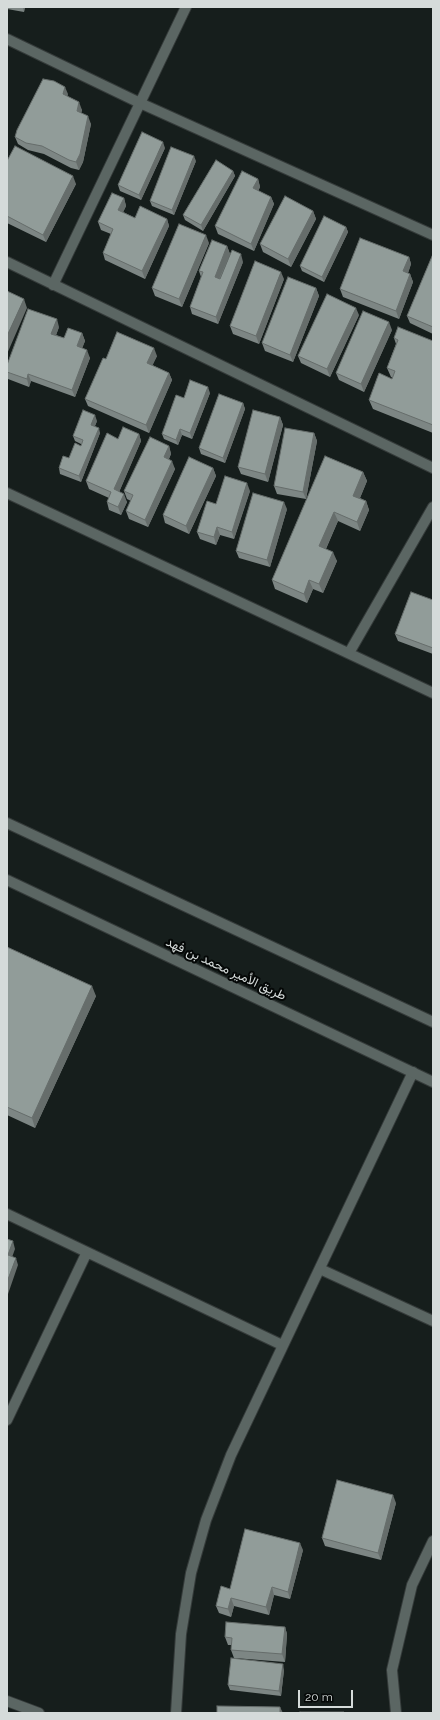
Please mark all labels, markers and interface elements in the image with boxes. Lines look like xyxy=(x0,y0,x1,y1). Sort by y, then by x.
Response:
street label: طريق الأمير محمد بن فهد xyxy=(163,934,289,1004)
scale bar xyxy=(300,1682,355,1708)
text: 20 m xyxy=(305,1690,333,1704)

